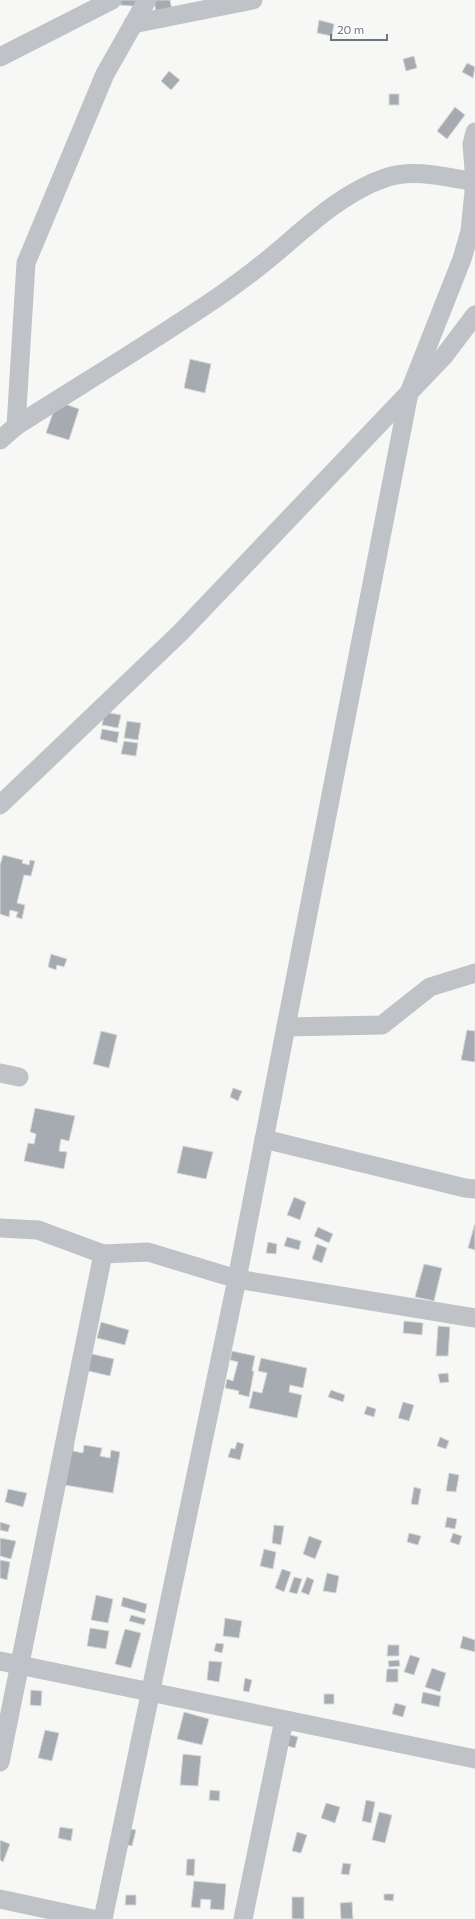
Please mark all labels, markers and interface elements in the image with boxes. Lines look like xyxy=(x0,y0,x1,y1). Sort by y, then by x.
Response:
scale bar xyxy=(331,16,387,42)
text: 20 m xyxy=(337,22,364,36)

